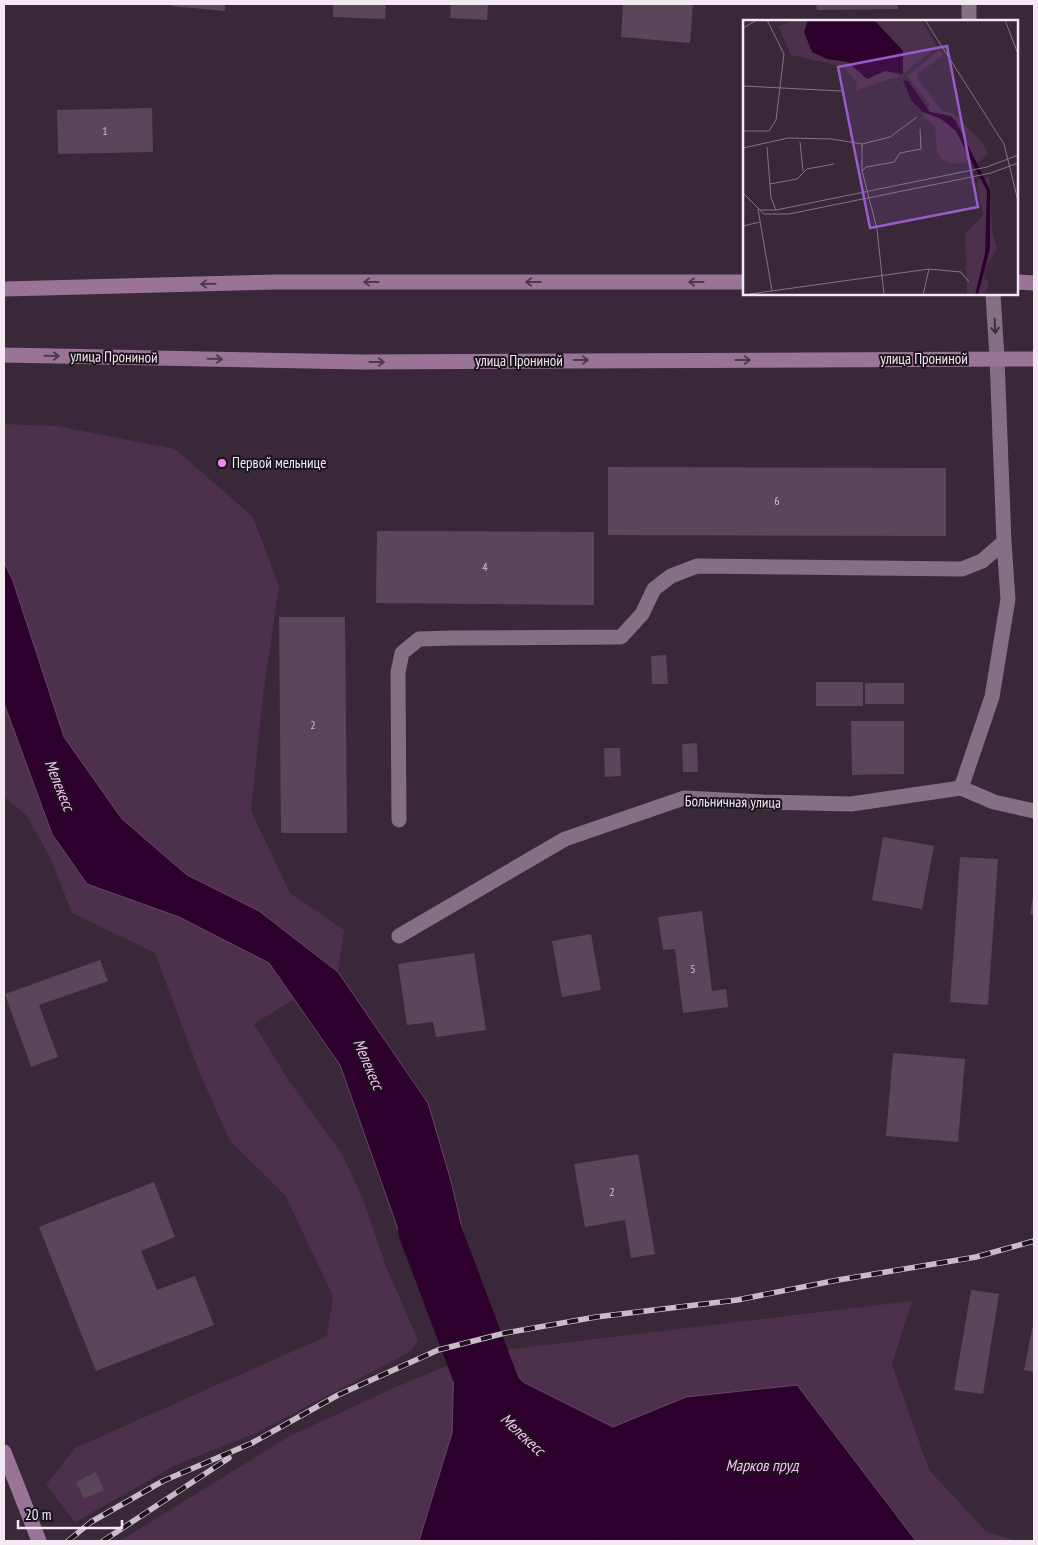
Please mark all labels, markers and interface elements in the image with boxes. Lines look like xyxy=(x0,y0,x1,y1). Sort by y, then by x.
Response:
inset map xyxy=(743,20,1018,295)
house number: 1 xyxy=(102,123,108,138)
one-way arrow xyxy=(363,277,379,287)
one-way arrow xyxy=(525,277,542,287)
one-way arrow xyxy=(688,277,704,287)
one-way arrow xyxy=(200,279,216,289)
one-way arrow xyxy=(991,318,1000,334)
street label: улица Прониной xyxy=(70,346,158,367)
street label: улица Прониной xyxy=(880,349,968,368)
one-way arrow xyxy=(44,351,60,361)
street label: улица Прониной xyxy=(475,351,563,370)
one-way arrow xyxy=(206,354,223,364)
one-way arrow xyxy=(734,355,751,365)
one-way arrow xyxy=(572,356,588,365)
one-way arrow xyxy=(369,357,385,367)
place label: Первой мельнице xyxy=(232,453,326,472)
marker: Первой мельнице xyxy=(216,457,228,469)
house number: 6 xyxy=(774,493,780,508)
house number: 4 xyxy=(482,559,488,574)
house number: 2 xyxy=(310,717,316,732)
water label: Мелекесс xyxy=(41,757,80,816)
street label: Больничная улица xyxy=(685,791,781,812)
house number: 5 xyxy=(690,961,696,976)
water label: Мелекесс xyxy=(349,1036,390,1095)
house number: 2 xyxy=(609,1184,615,1199)
water label: Мелекесс xyxy=(497,1409,551,1461)
water label: Марков пруд xyxy=(726,1455,799,1475)
scale bar xyxy=(18,1498,121,1530)
text: 20 m xyxy=(25,1505,51,1524)

